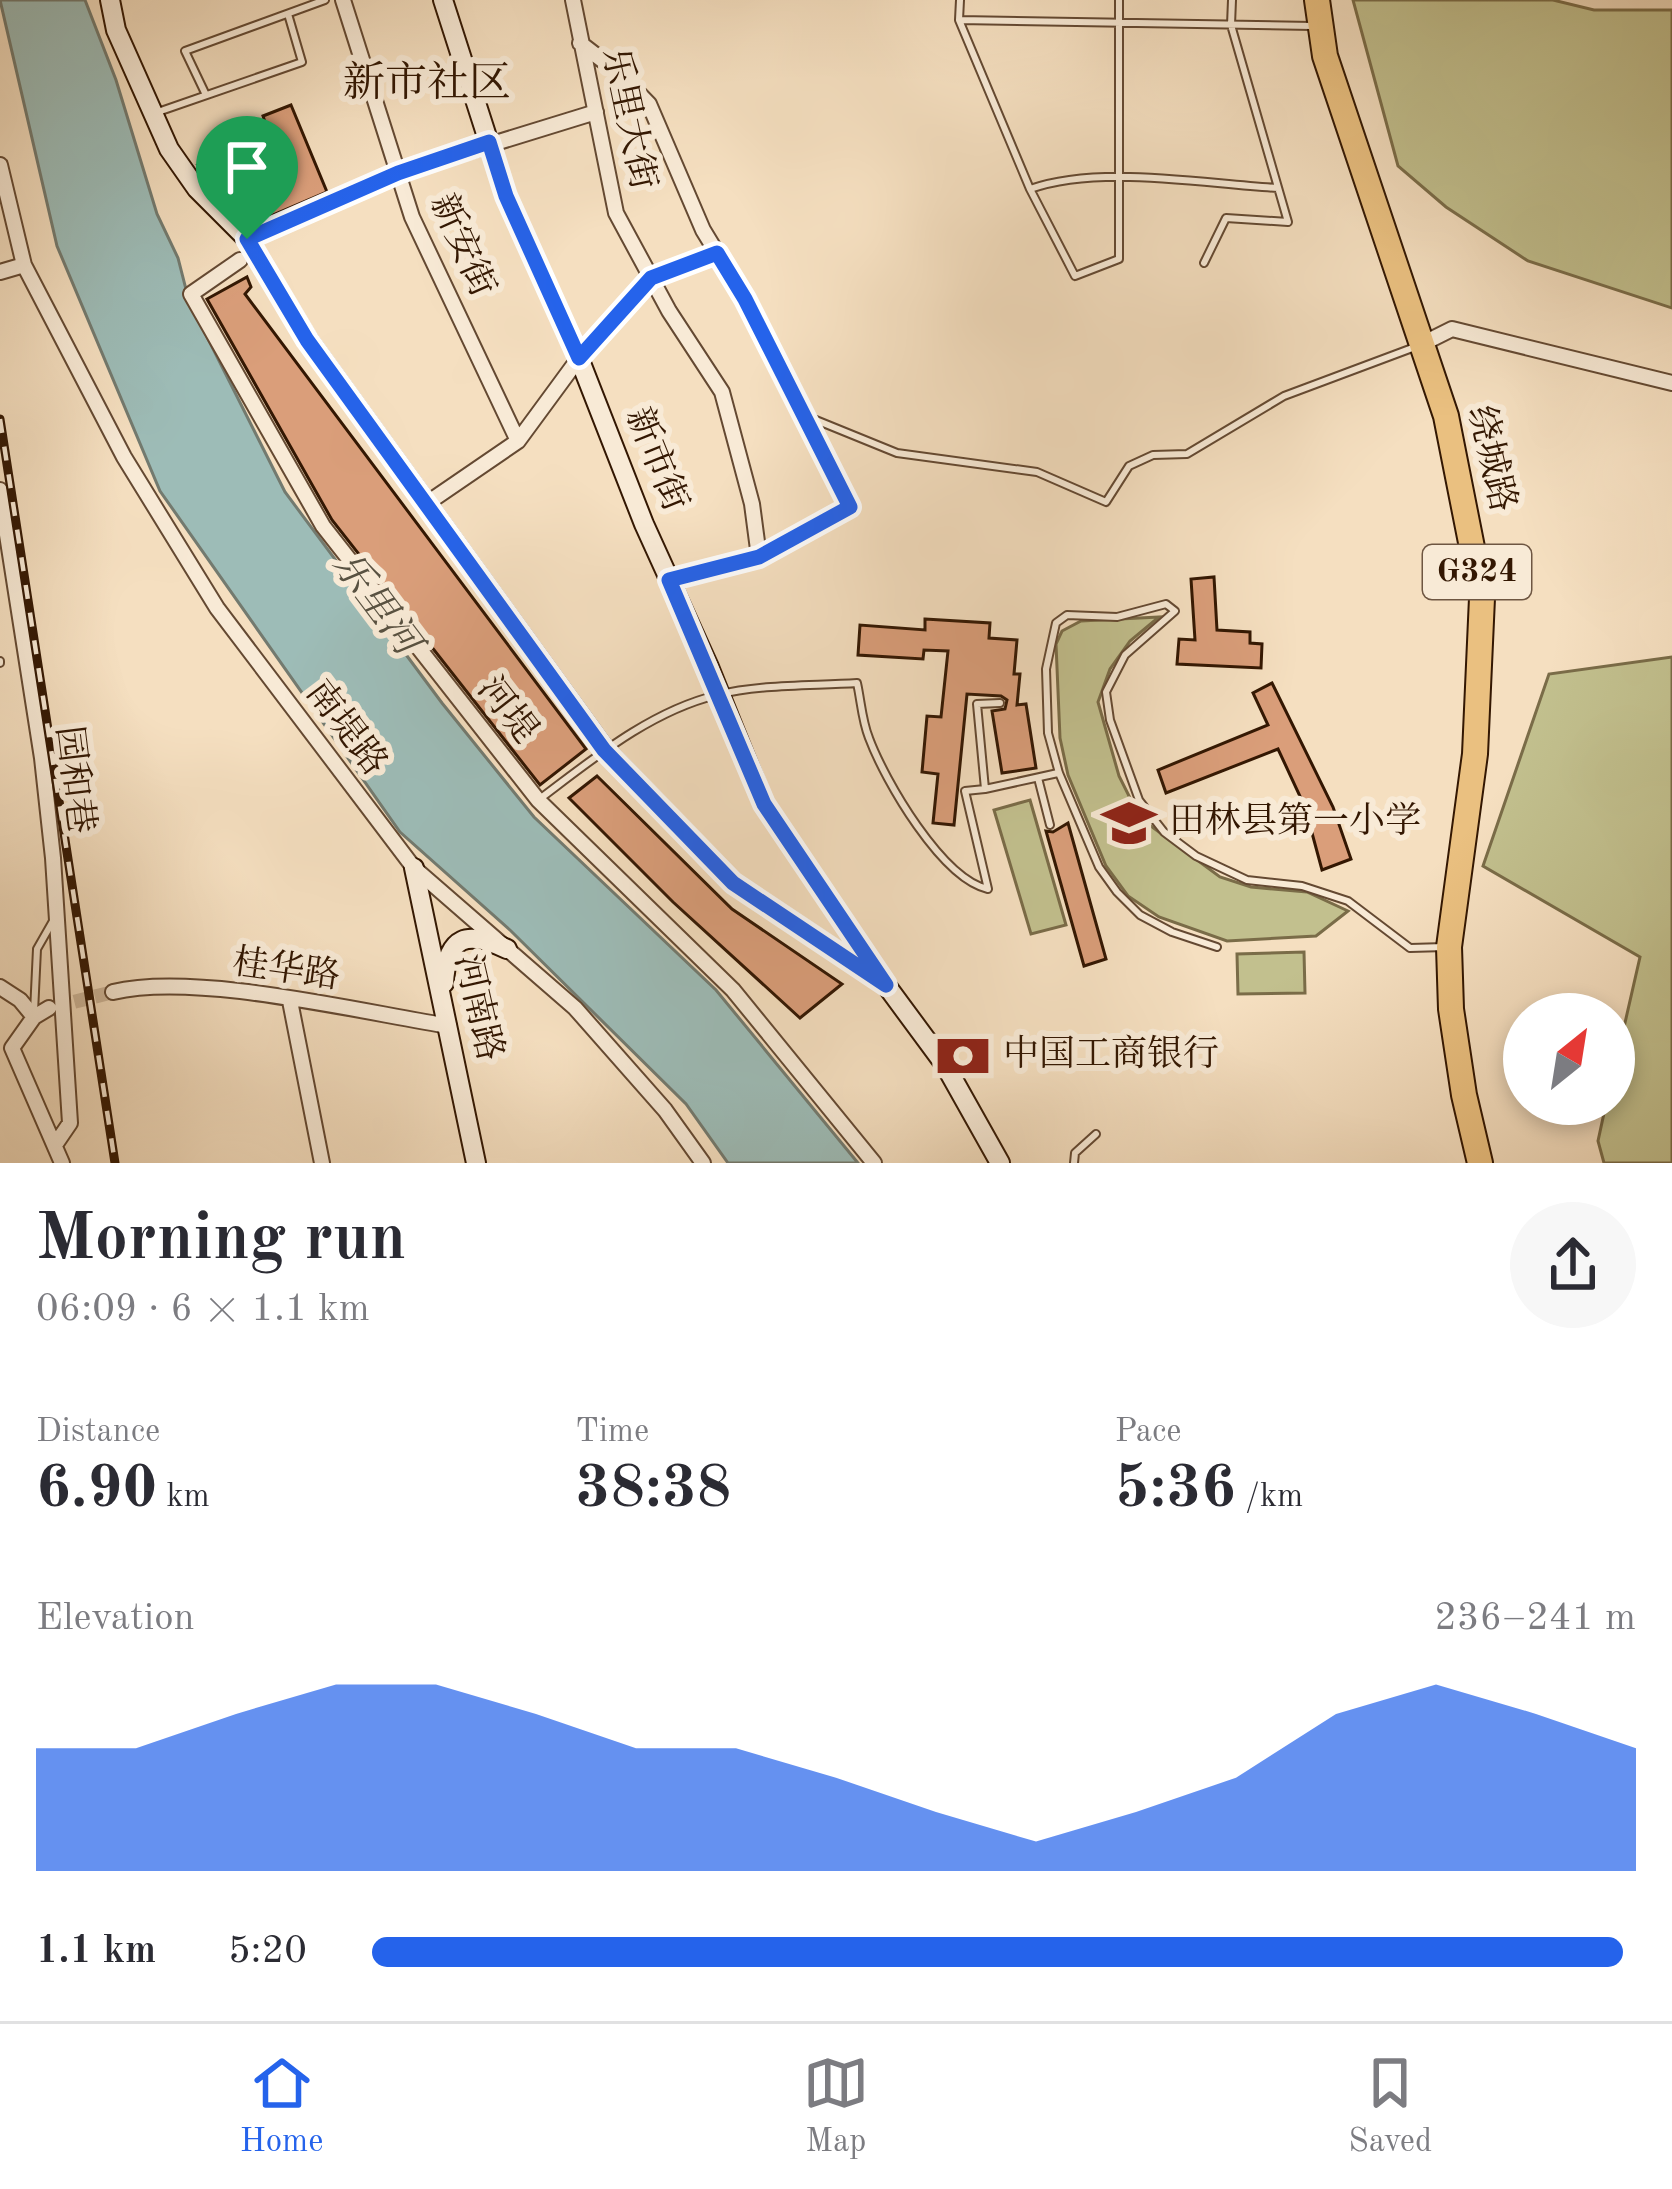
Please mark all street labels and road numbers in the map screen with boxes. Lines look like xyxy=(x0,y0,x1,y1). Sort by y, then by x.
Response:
street label: 乐里大街 xyxy=(594,44,663,193)
street label: 新安街 xyxy=(423,188,503,303)
street label: 绕城路 xyxy=(1460,401,1524,516)
street label: 新市街 xyxy=(618,402,696,517)
road number: G324 xyxy=(1423,545,1531,599)
street label: 河堤 xyxy=(470,670,545,750)
street label: 南堤路 xyxy=(298,673,395,783)
street label: 园和巷 xyxy=(49,724,101,836)
street label: 桂华路 xyxy=(230,942,343,996)
street label: 河南路 xyxy=(447,950,511,1065)

